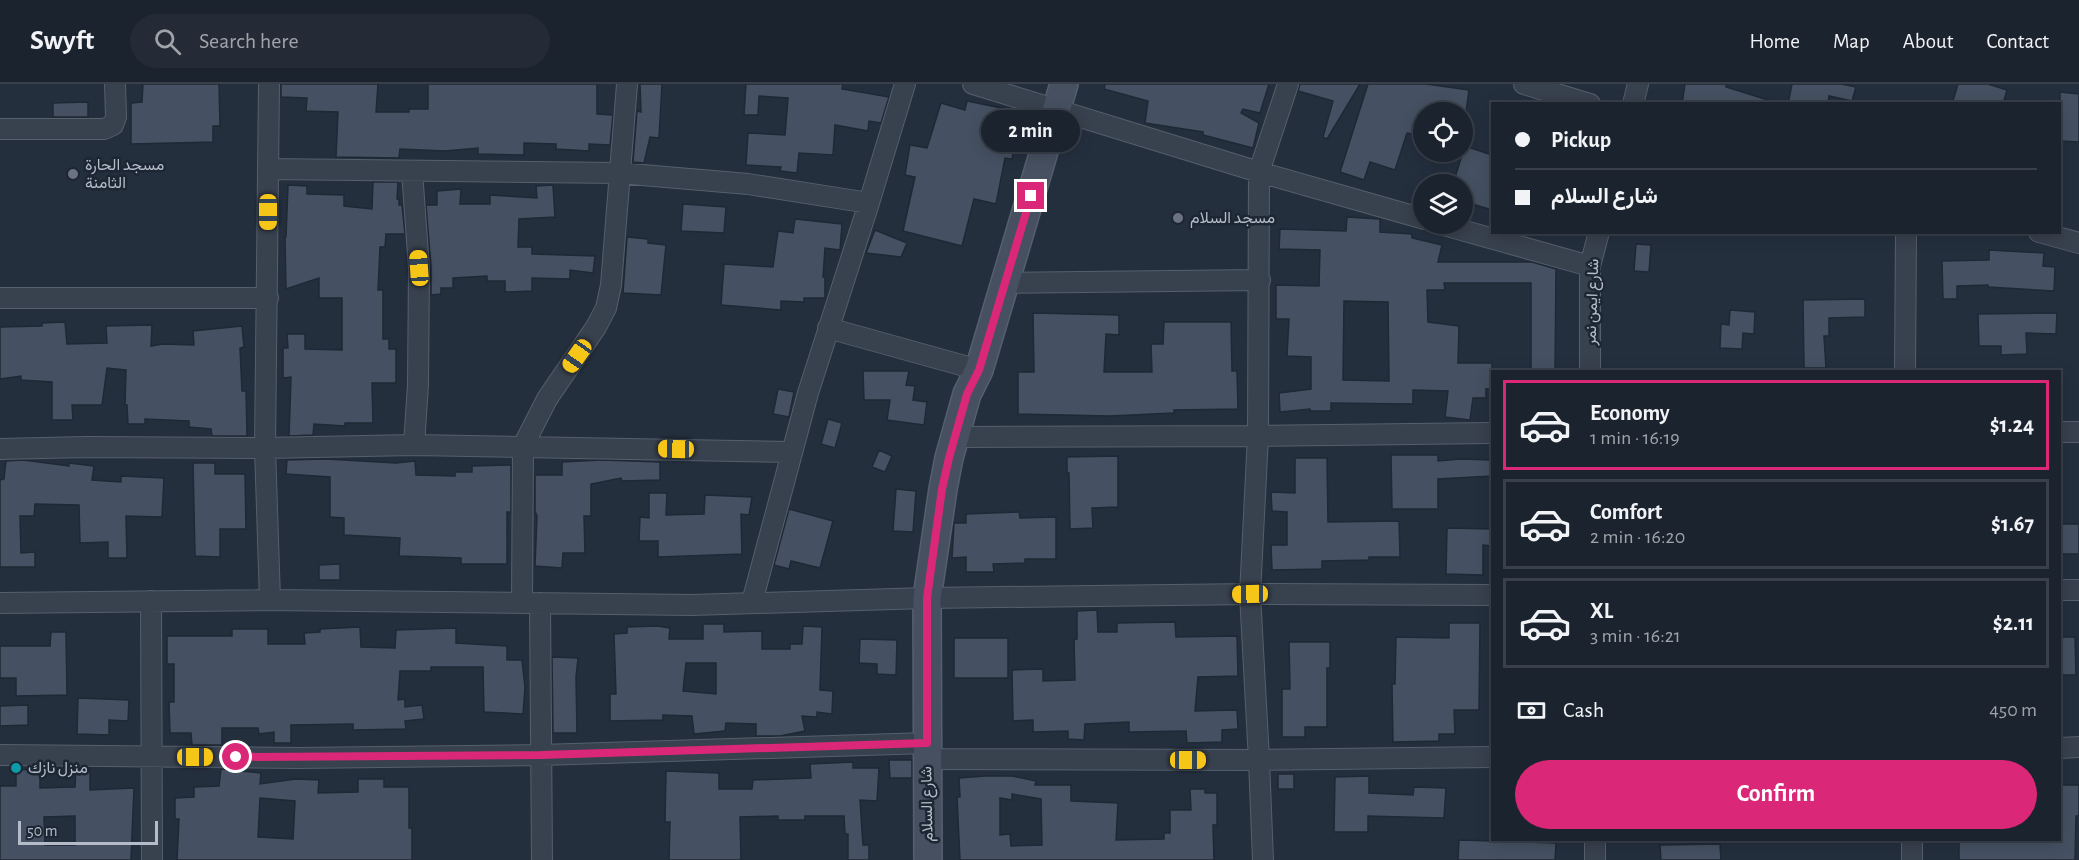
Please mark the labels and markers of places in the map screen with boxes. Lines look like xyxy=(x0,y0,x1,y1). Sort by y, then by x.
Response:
place label: مسجد الحارة الثامنة xyxy=(85,157,164,191)
marker: مسجد الحارة الثامنة xyxy=(66,167,80,181)
place label: مسجد السلام xyxy=(1190,210,1275,228)
marker: مسجد السلام xyxy=(1171,211,1185,225)
place label: منزل نازك xyxy=(28,760,88,778)
marker: منزل نازك xyxy=(9,761,23,775)

